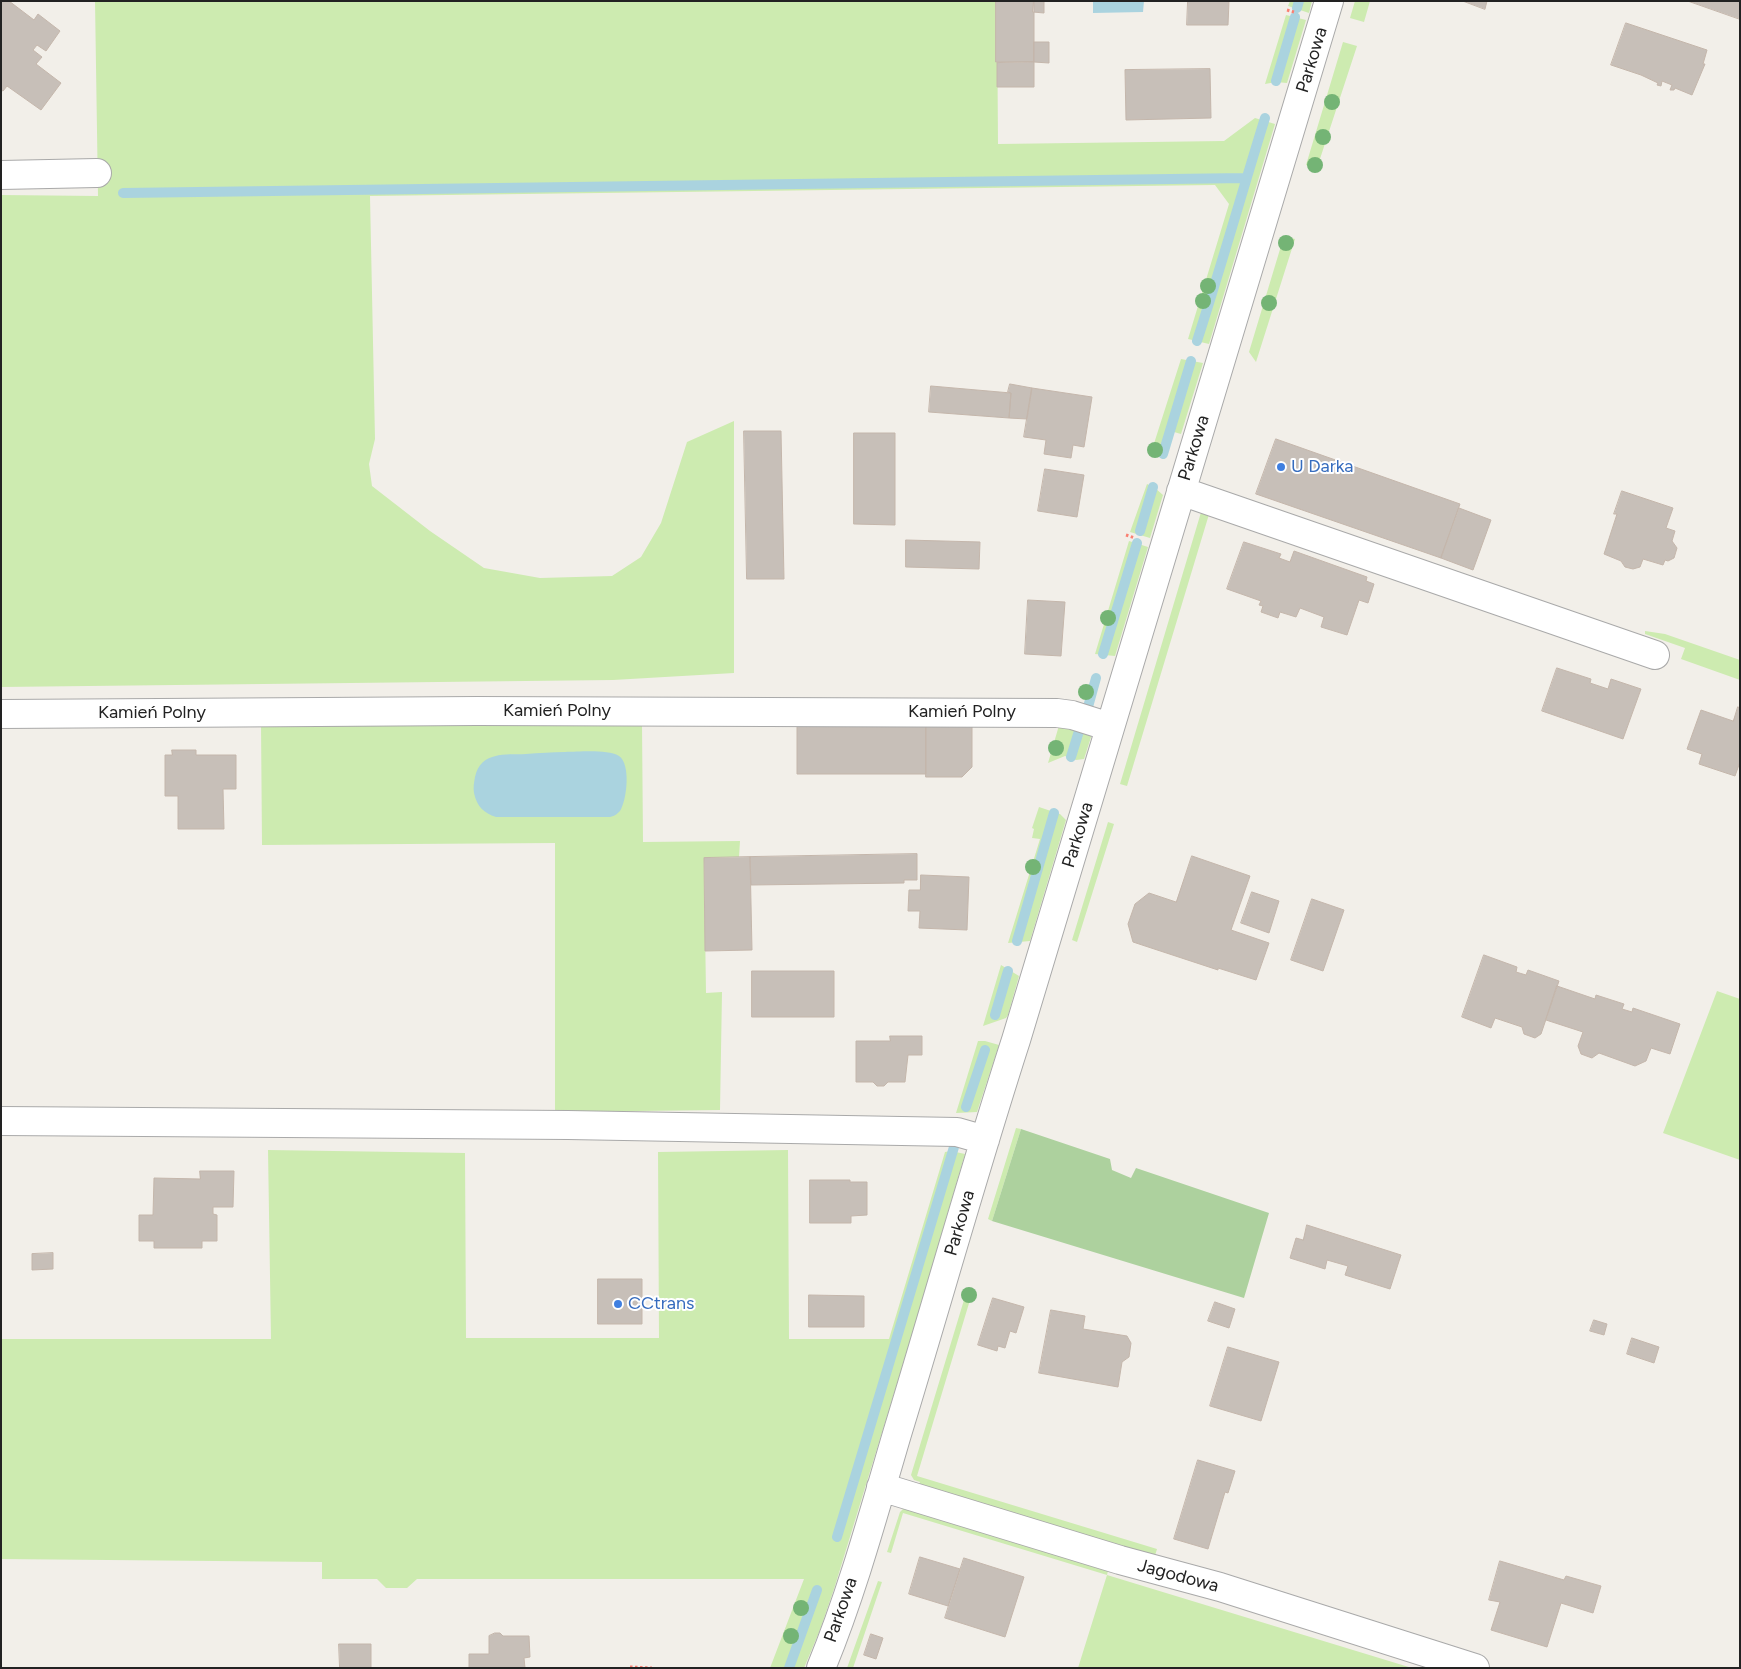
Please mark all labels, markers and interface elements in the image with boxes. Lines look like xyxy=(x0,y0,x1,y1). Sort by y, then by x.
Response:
street label: Parkowa xyxy=(1292,25,1332,95)
street label: Parkowa xyxy=(1174,413,1214,483)
place label: U Darka xyxy=(1291,456,1354,478)
marker: U Darka xyxy=(1275,461,1287,473)
street label: Kamień Polny xyxy=(503,700,611,722)
street label: Kamień Polny xyxy=(908,701,1016,723)
street label: Kamień Polny xyxy=(98,702,206,724)
street label: Parkowa xyxy=(1058,800,1098,870)
street label: Parkowa xyxy=(940,1188,980,1258)
place label: CCtrans xyxy=(628,1293,694,1315)
marker: CCtrans xyxy=(612,1298,624,1310)
street label: Jagodowa xyxy=(1135,1555,1221,1597)
street label: Parkowa xyxy=(820,1575,862,1645)

